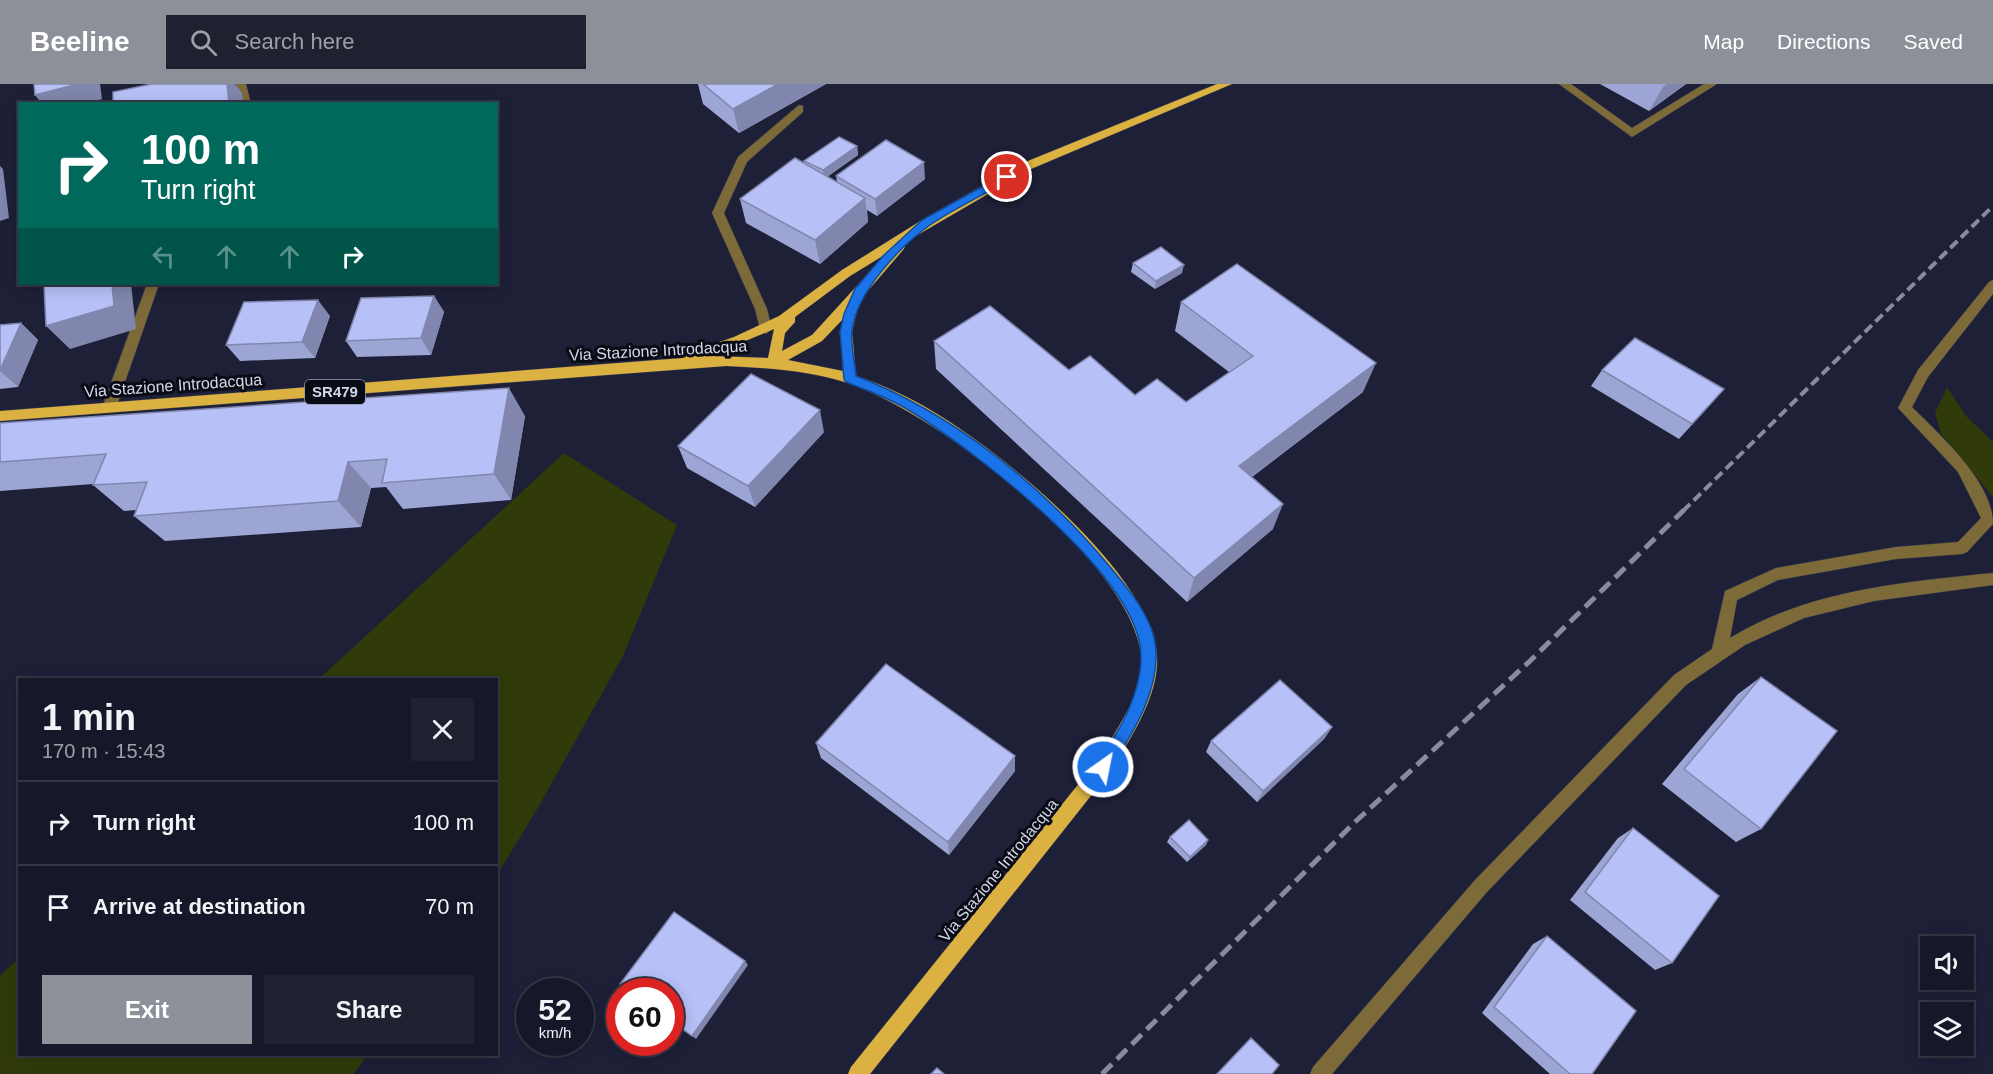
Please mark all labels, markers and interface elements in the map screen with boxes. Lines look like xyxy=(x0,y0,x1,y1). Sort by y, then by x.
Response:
search box xyxy=(166,15,586,69)
text: Beeline xyxy=(30,26,130,57)
icon: search xyxy=(187,26,220,59)
text: Search here xyxy=(235,29,354,54)
text: Map xyxy=(1703,30,1744,53)
text: Directions xyxy=(1777,30,1870,53)
text: Saved xyxy=(1903,30,1963,53)
icon: right xyxy=(42,126,120,204)
text: 100 m xyxy=(141,126,260,173)
pin xyxy=(981,151,1032,202)
icon: arrive xyxy=(990,160,1023,193)
text: Turn right xyxy=(141,175,256,205)
icon: left xyxy=(147,240,180,273)
icon: ahead xyxy=(210,240,243,273)
icon: ahead xyxy=(273,240,306,273)
icon: right xyxy=(336,240,369,273)
street label: Via Stazione Introdacqua xyxy=(568,337,748,364)
street label: Via Stazione Introdacqua xyxy=(83,371,263,400)
road number: SR479 xyxy=(305,380,365,404)
text: 1 min xyxy=(42,697,136,738)
button: close xyxy=(411,698,474,761)
position arrow xyxy=(1071,735,1135,799)
text: 170 m · 15:43 xyxy=(42,740,165,762)
street label: Via Stazione Introdacqua xyxy=(936,796,1061,945)
icon: right xyxy=(42,807,75,840)
text: Turn right xyxy=(93,810,195,835)
text: 100 m xyxy=(413,810,474,835)
icon: arrive xyxy=(42,891,75,924)
text: Arrive at destination xyxy=(93,894,306,919)
text: 70 m xyxy=(425,894,474,919)
map controls xyxy=(1920,936,1974,1056)
button: sound xyxy=(1920,936,1974,990)
button: Exit xyxy=(42,975,252,1044)
button: Share xyxy=(264,975,474,1044)
speed limit sign: 60 xyxy=(606,978,684,1056)
text: 52 xyxy=(538,993,572,1026)
button: layers xyxy=(1920,1002,1974,1056)
text: km/h xyxy=(539,1024,571,1041)

